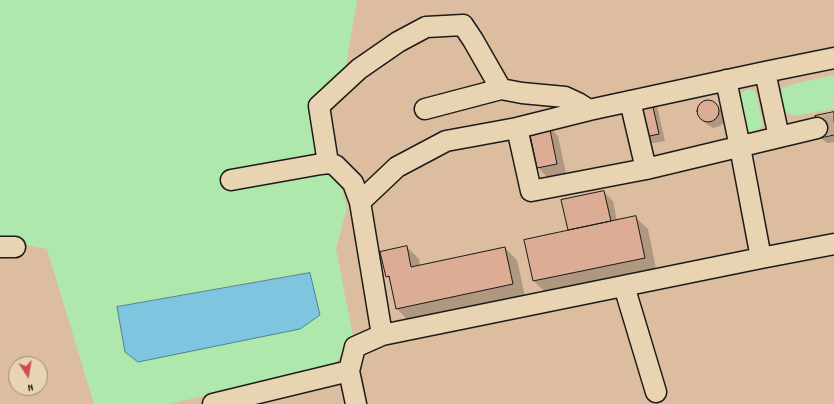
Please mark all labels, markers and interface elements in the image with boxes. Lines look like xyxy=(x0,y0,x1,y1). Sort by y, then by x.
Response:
north arrow xyxy=(8,356,48,396)
text: N xyxy=(26,378,35,395)

